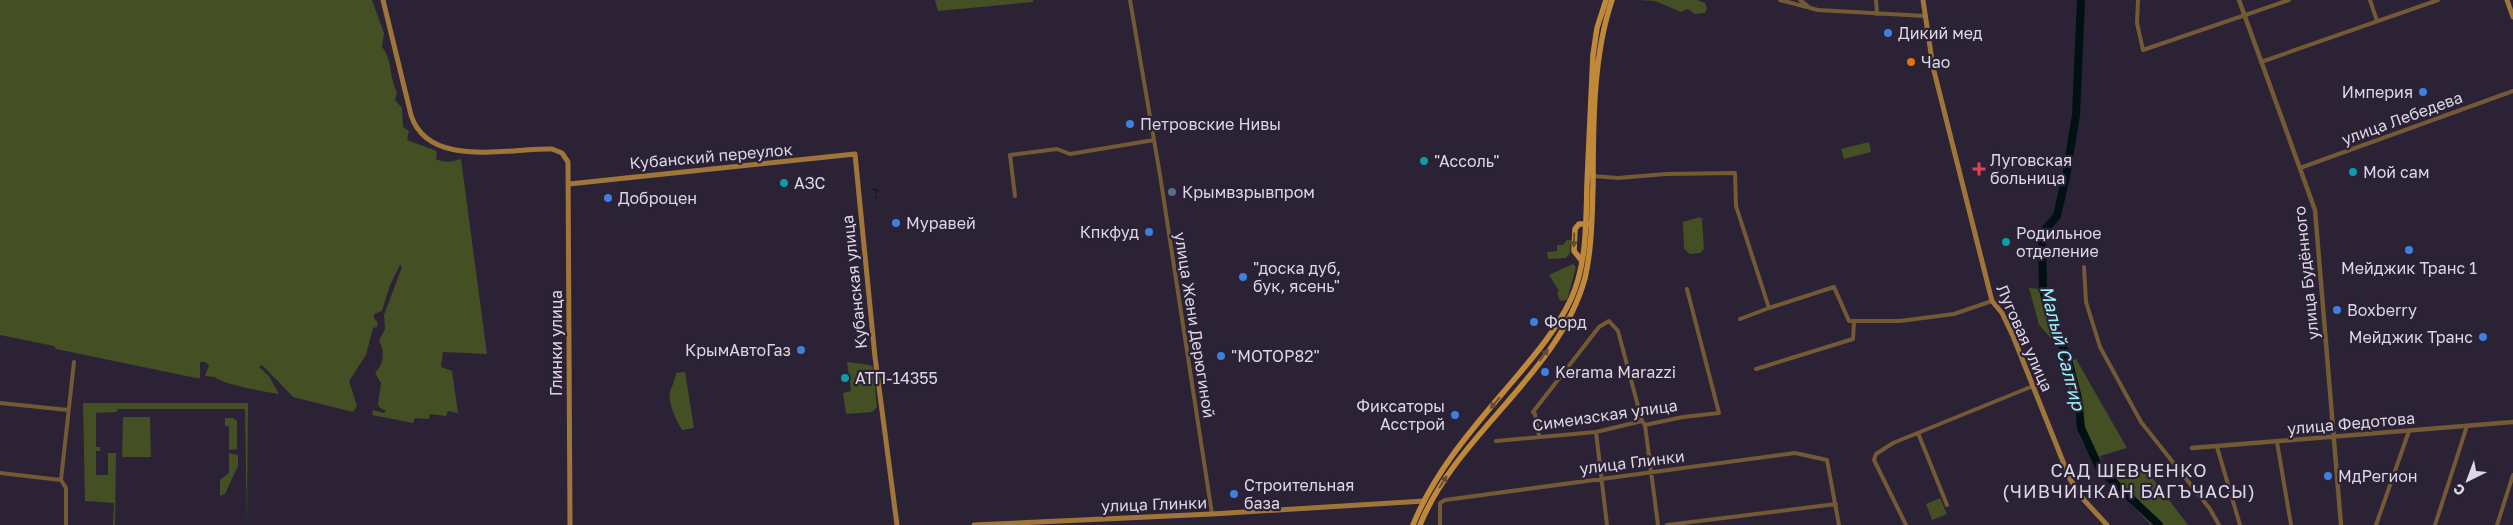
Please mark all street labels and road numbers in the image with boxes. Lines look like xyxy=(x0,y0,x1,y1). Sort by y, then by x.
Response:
street label: улица Лебедева xyxy=(2339,87,2465,149)
street label: Кубанский переулок xyxy=(629,139,793,173)
street label: улица Будённого xyxy=(2289,205,2323,341)
street label: Кубанская улица xyxy=(837,214,871,350)
street label: улица Жени Дерюгиной xyxy=(1170,231,1220,419)
street label: Луговая улица xyxy=(1992,281,2058,395)
street label: Глинки улица xyxy=(546,290,566,396)
street label: Симеизская улица xyxy=(1531,395,1679,435)
street label: улица Федотова xyxy=(2286,407,2416,439)
street label: улица Глинки xyxy=(1578,446,1686,478)
street label: улица Глинки xyxy=(1101,492,1207,516)

